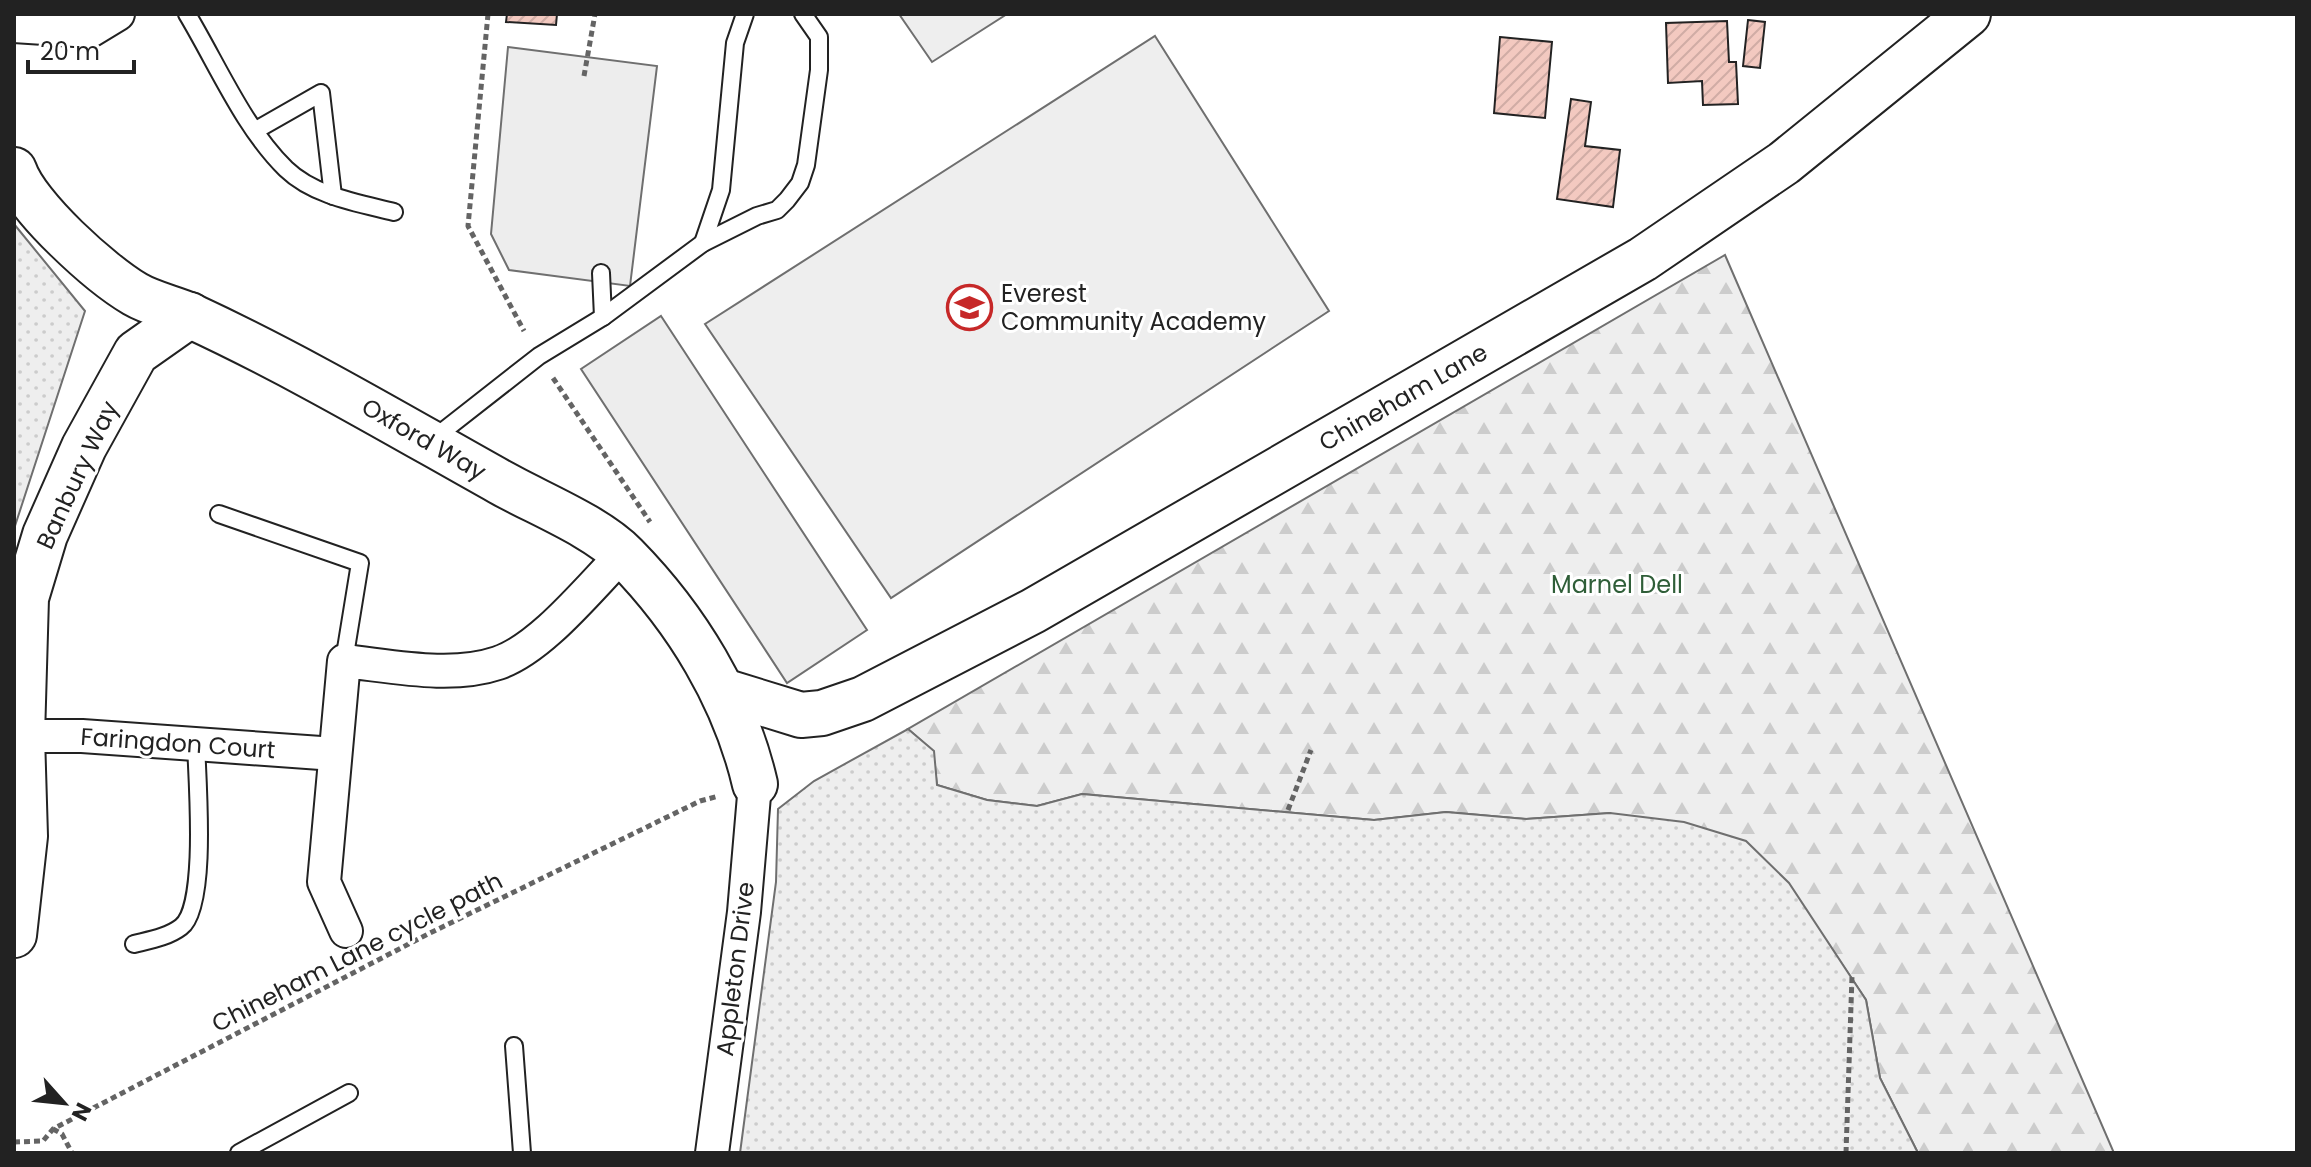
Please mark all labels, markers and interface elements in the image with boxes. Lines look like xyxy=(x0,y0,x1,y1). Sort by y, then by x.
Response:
scale bar xyxy=(28,24,134,74)
text: 20 m xyxy=(40,35,100,68)
place label: Everest Community Academy xyxy=(1001,277,1266,338)
school or university icon: Everest Community Academy xyxy=(946,283,994,331)
street label: Chineham Lane xyxy=(1313,335,1493,459)
street label: Oxford Way xyxy=(356,390,493,488)
street label: Banbury Way xyxy=(28,395,126,554)
park label: Marnel Dell xyxy=(1551,568,1683,601)
street label: Faringdon Court xyxy=(80,720,276,766)
street label: Chineham Lane cycle path xyxy=(206,864,508,1040)
street label: Appleton Drive xyxy=(708,880,762,1058)
north arrow xyxy=(24,1063,104,1143)
text: N xyxy=(64,1097,99,1126)

